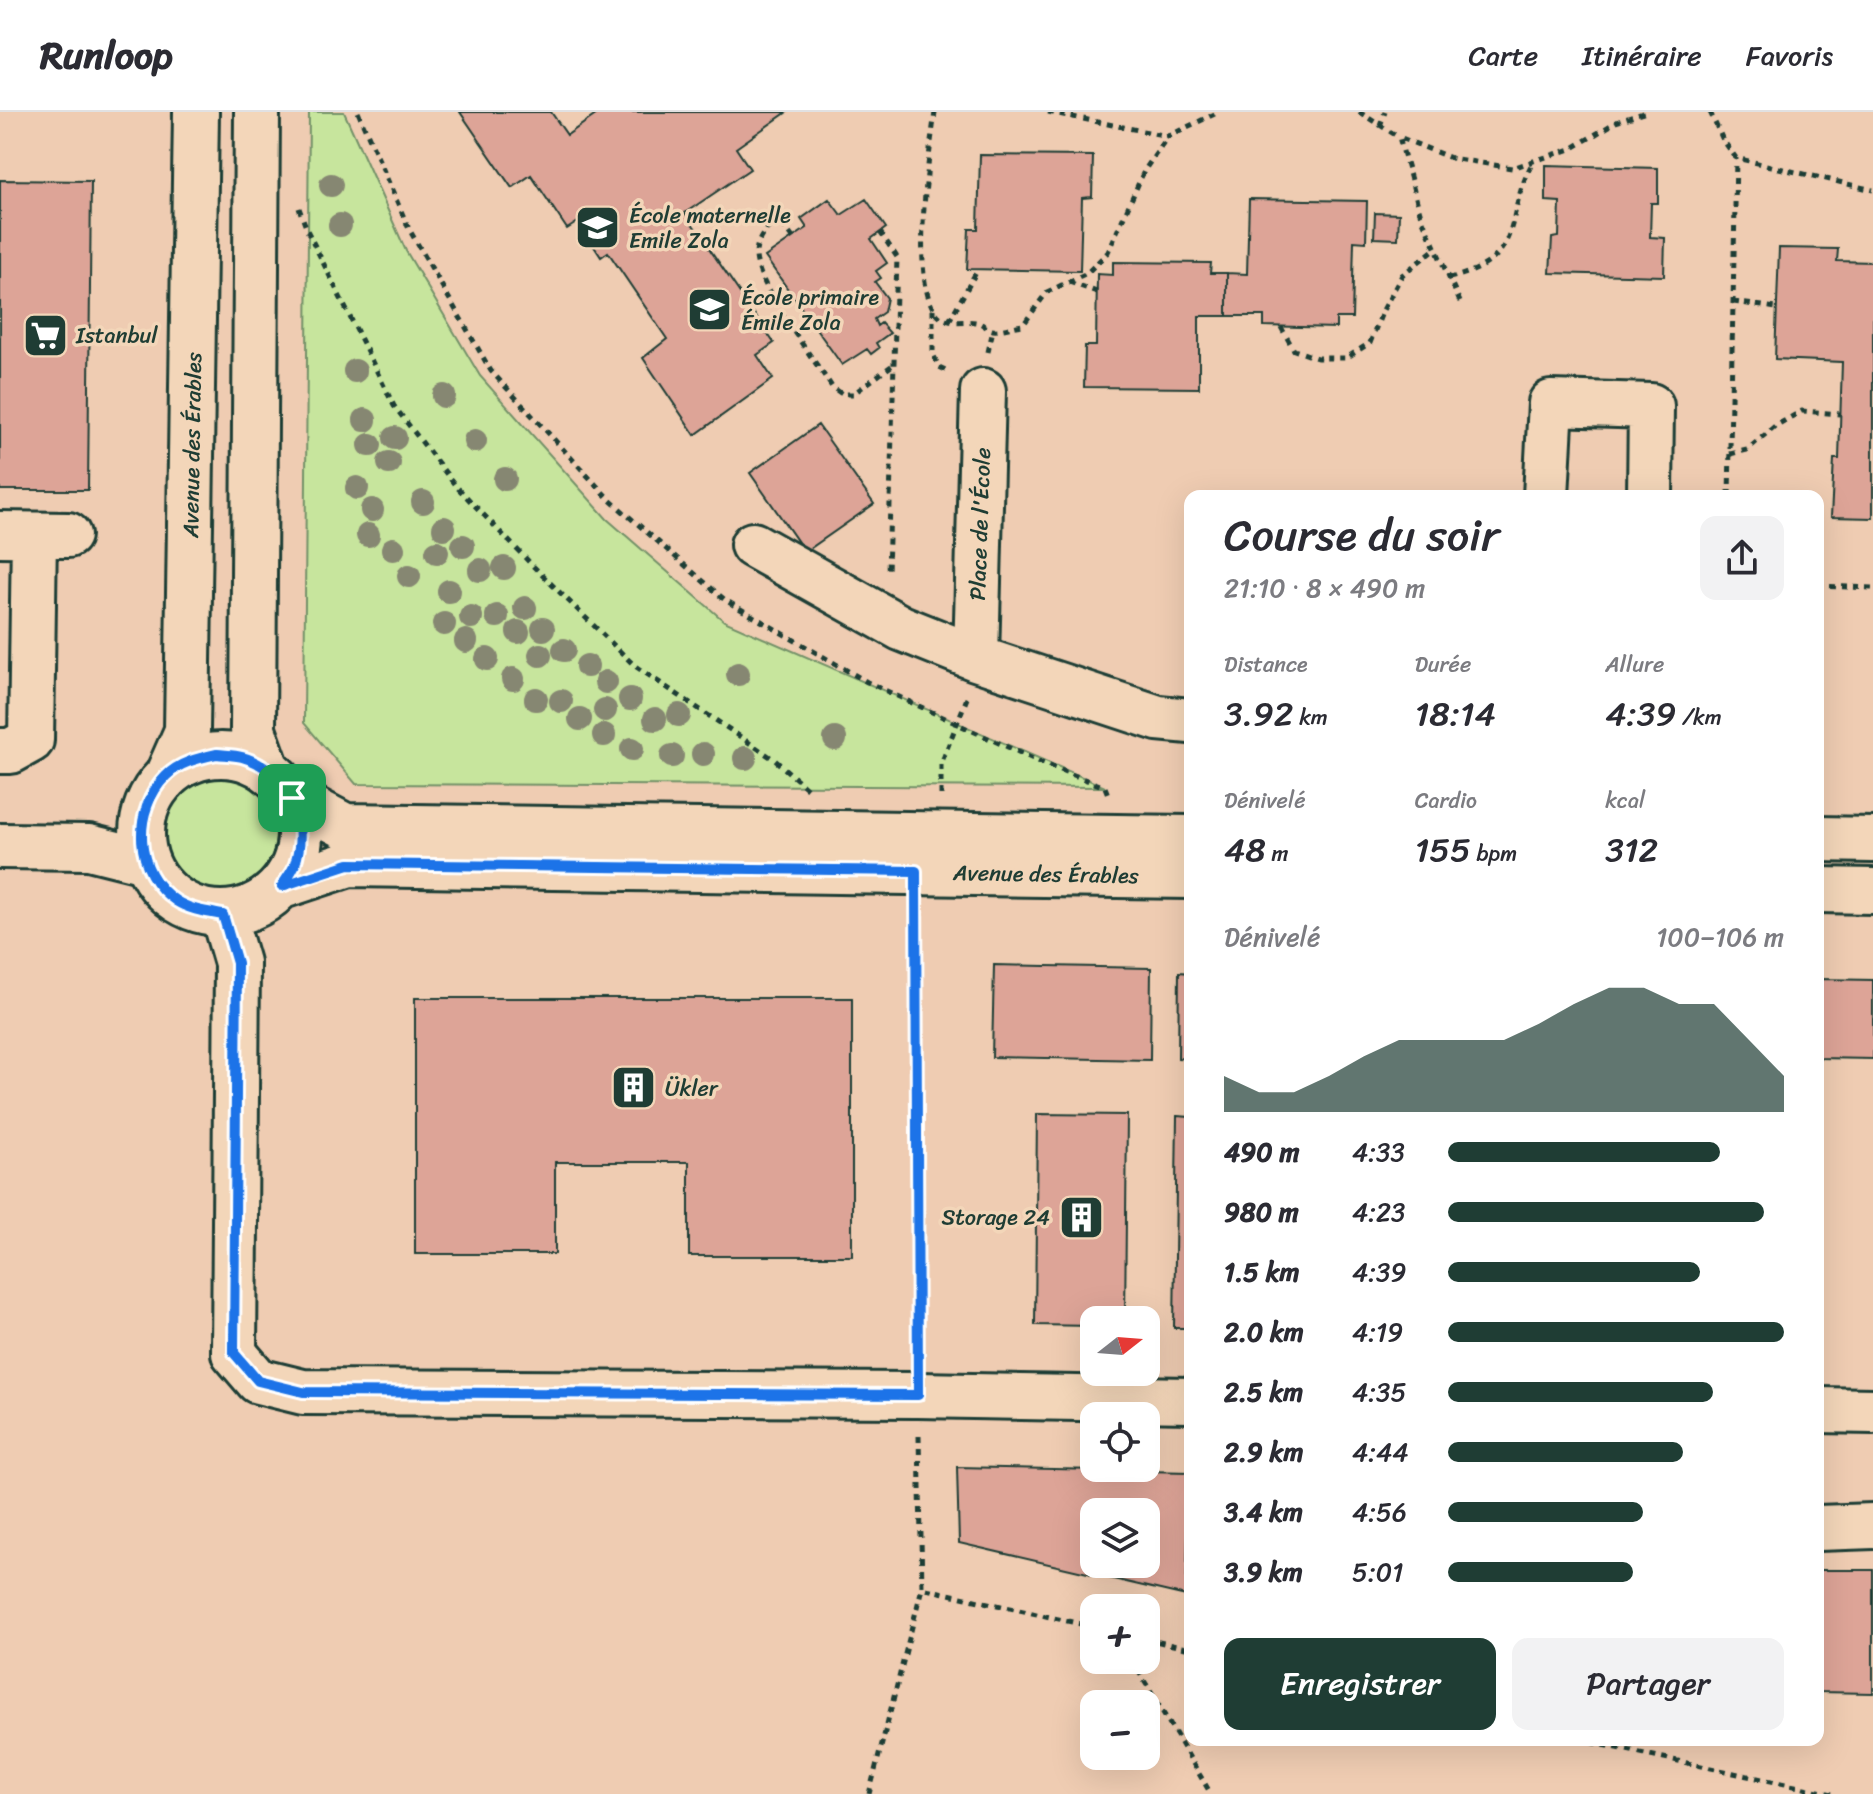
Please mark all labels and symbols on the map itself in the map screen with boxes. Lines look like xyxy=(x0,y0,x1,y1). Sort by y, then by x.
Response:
place label: École maternelle Emile Zola xyxy=(629,196,791,260)
school or university icon: École maternelle Emile Zola xyxy=(574,204,622,252)
place label: École primaire Émile Zola xyxy=(741,278,879,342)
school or university icon: École primaire Émile Zola xyxy=(686,286,734,334)
supermarket icon: Istanbul xyxy=(21,311,69,359)
place label: Istanbul xyxy=(75,316,158,355)
street label: Avenue des Érables xyxy=(171,351,213,539)
street label: Place de l'École xyxy=(958,447,1002,601)
pin xyxy=(258,764,326,832)
street label: Avenue des Érables xyxy=(952,853,1140,895)
building icon: Ükler xyxy=(610,1064,658,1112)
place label: Ükler xyxy=(665,1069,719,1108)
building icon: Storage 24 xyxy=(1057,1193,1105,1241)
place label: Storage 24 xyxy=(941,1198,1050,1237)
north arrow xyxy=(1080,1306,1160,1386)

